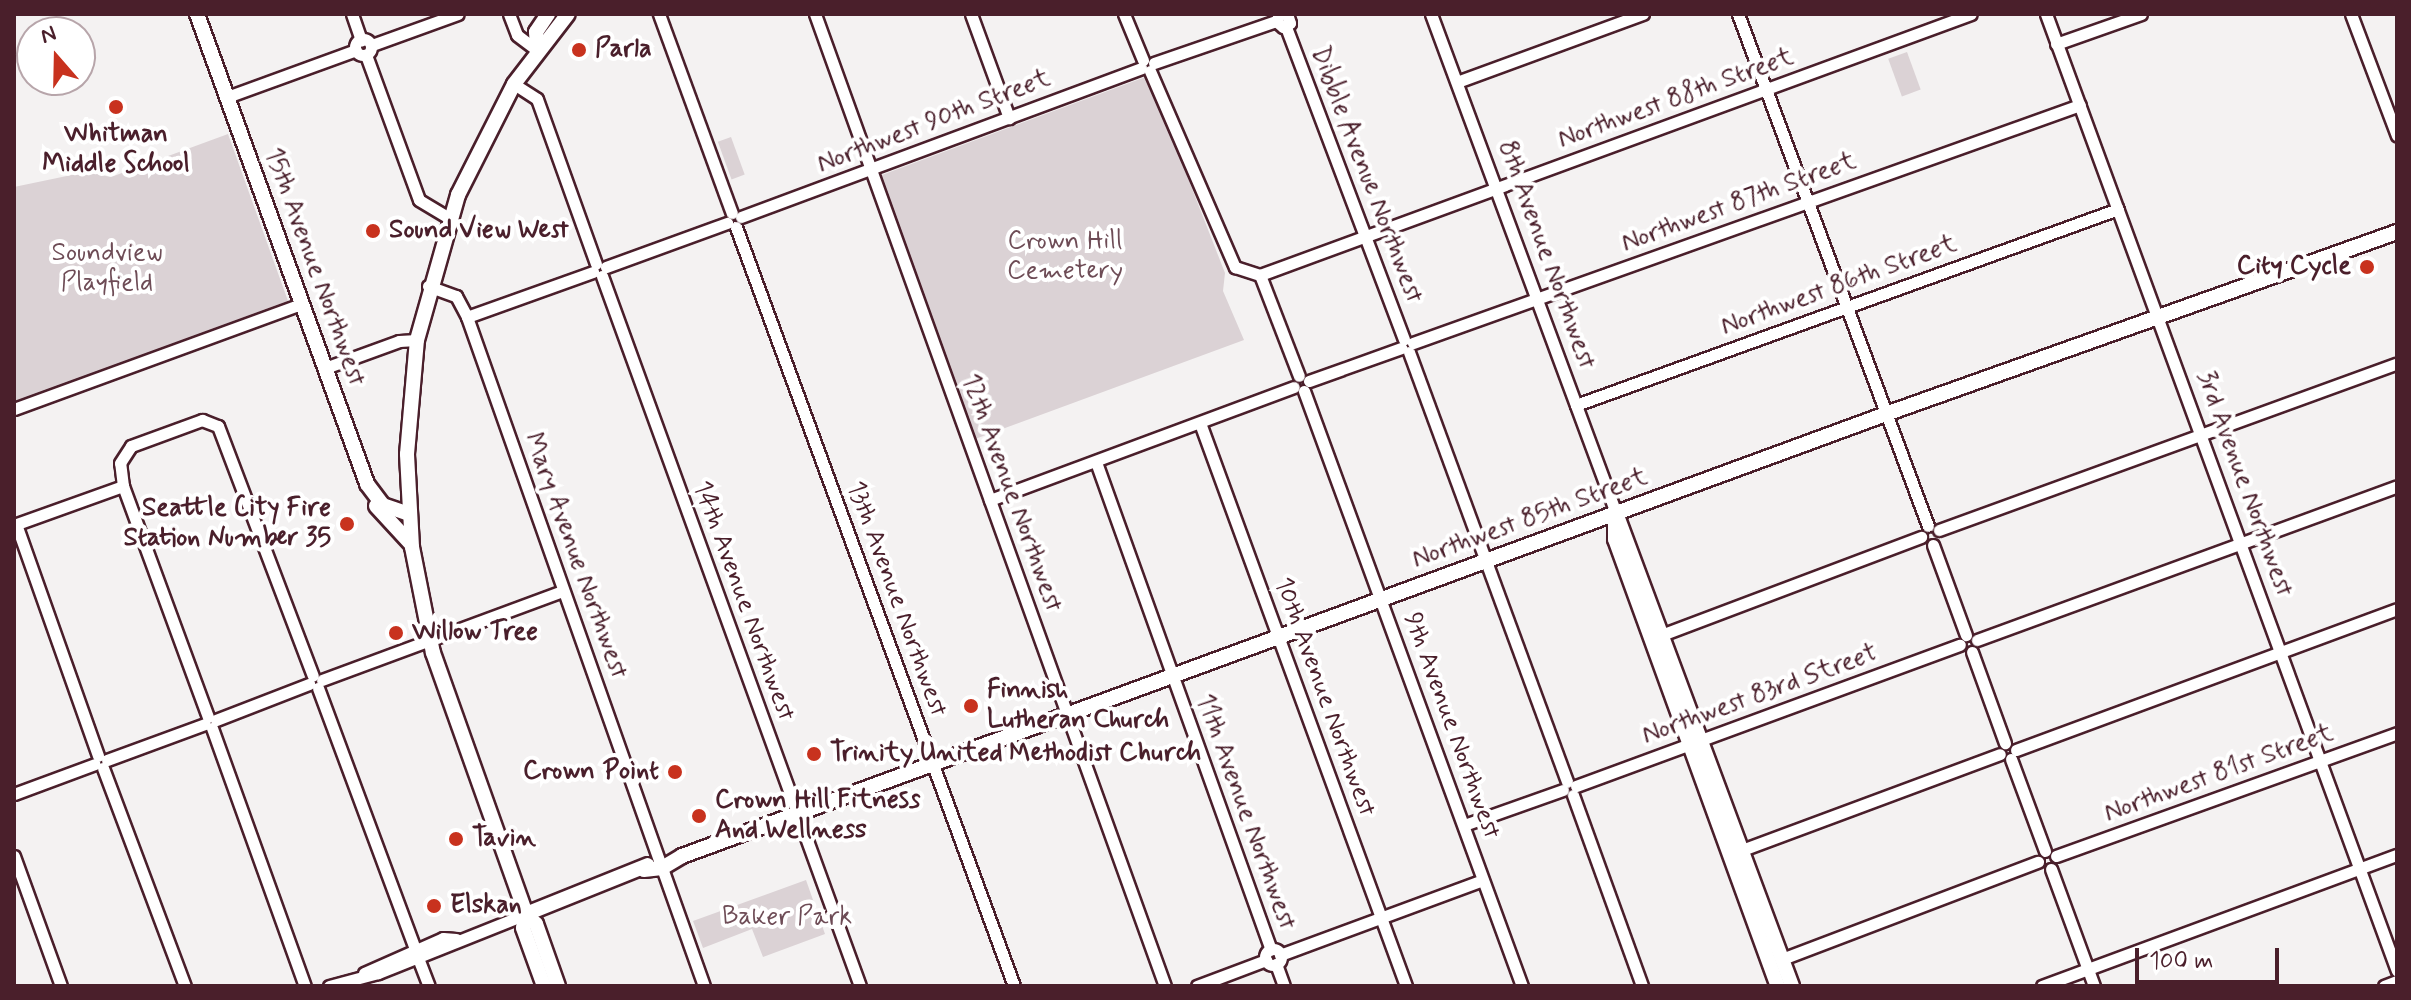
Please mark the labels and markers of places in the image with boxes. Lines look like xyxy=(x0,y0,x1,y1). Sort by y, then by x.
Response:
place label: Parla xyxy=(595,34,652,66)
marker: Parla xyxy=(570,41,588,59)
marker: Whitman Middle School xyxy=(107,98,125,116)
place label: Whitman Middle School xyxy=(42,119,190,180)
place label: Sound View West xyxy=(389,215,571,247)
marker: Sound View West xyxy=(364,222,382,240)
place label: City Cycle xyxy=(2237,251,2351,283)
marker: City Cycle xyxy=(2358,258,2376,276)
place label: Seattle City Fire Station Number 35 xyxy=(124,493,331,554)
marker: Seattle City Fire Station Number 35 xyxy=(338,515,356,533)
place label: Willow Tree xyxy=(412,617,534,649)
marker: Willow Tree xyxy=(387,624,405,642)
place label: Finnish Lutheran Church xyxy=(987,675,1175,736)
marker: Finnish Lutheran Church xyxy=(962,697,980,715)
place label: Trinity United Methodist Church xyxy=(830,738,1192,770)
marker: Trinity United Methodist Church xyxy=(805,745,823,763)
place label: Crown Point xyxy=(524,756,659,788)
marker: Crown Point xyxy=(666,763,684,781)
place label: Crown Hill Fitness And Wellness xyxy=(715,785,920,846)
marker: Crown Hill Fitness And Wellness xyxy=(690,807,708,825)
place label: Tavin xyxy=(472,823,536,855)
marker: Tavin xyxy=(447,830,465,848)
place label: Elskan xyxy=(450,890,522,922)
marker: Elskan xyxy=(425,897,443,915)

